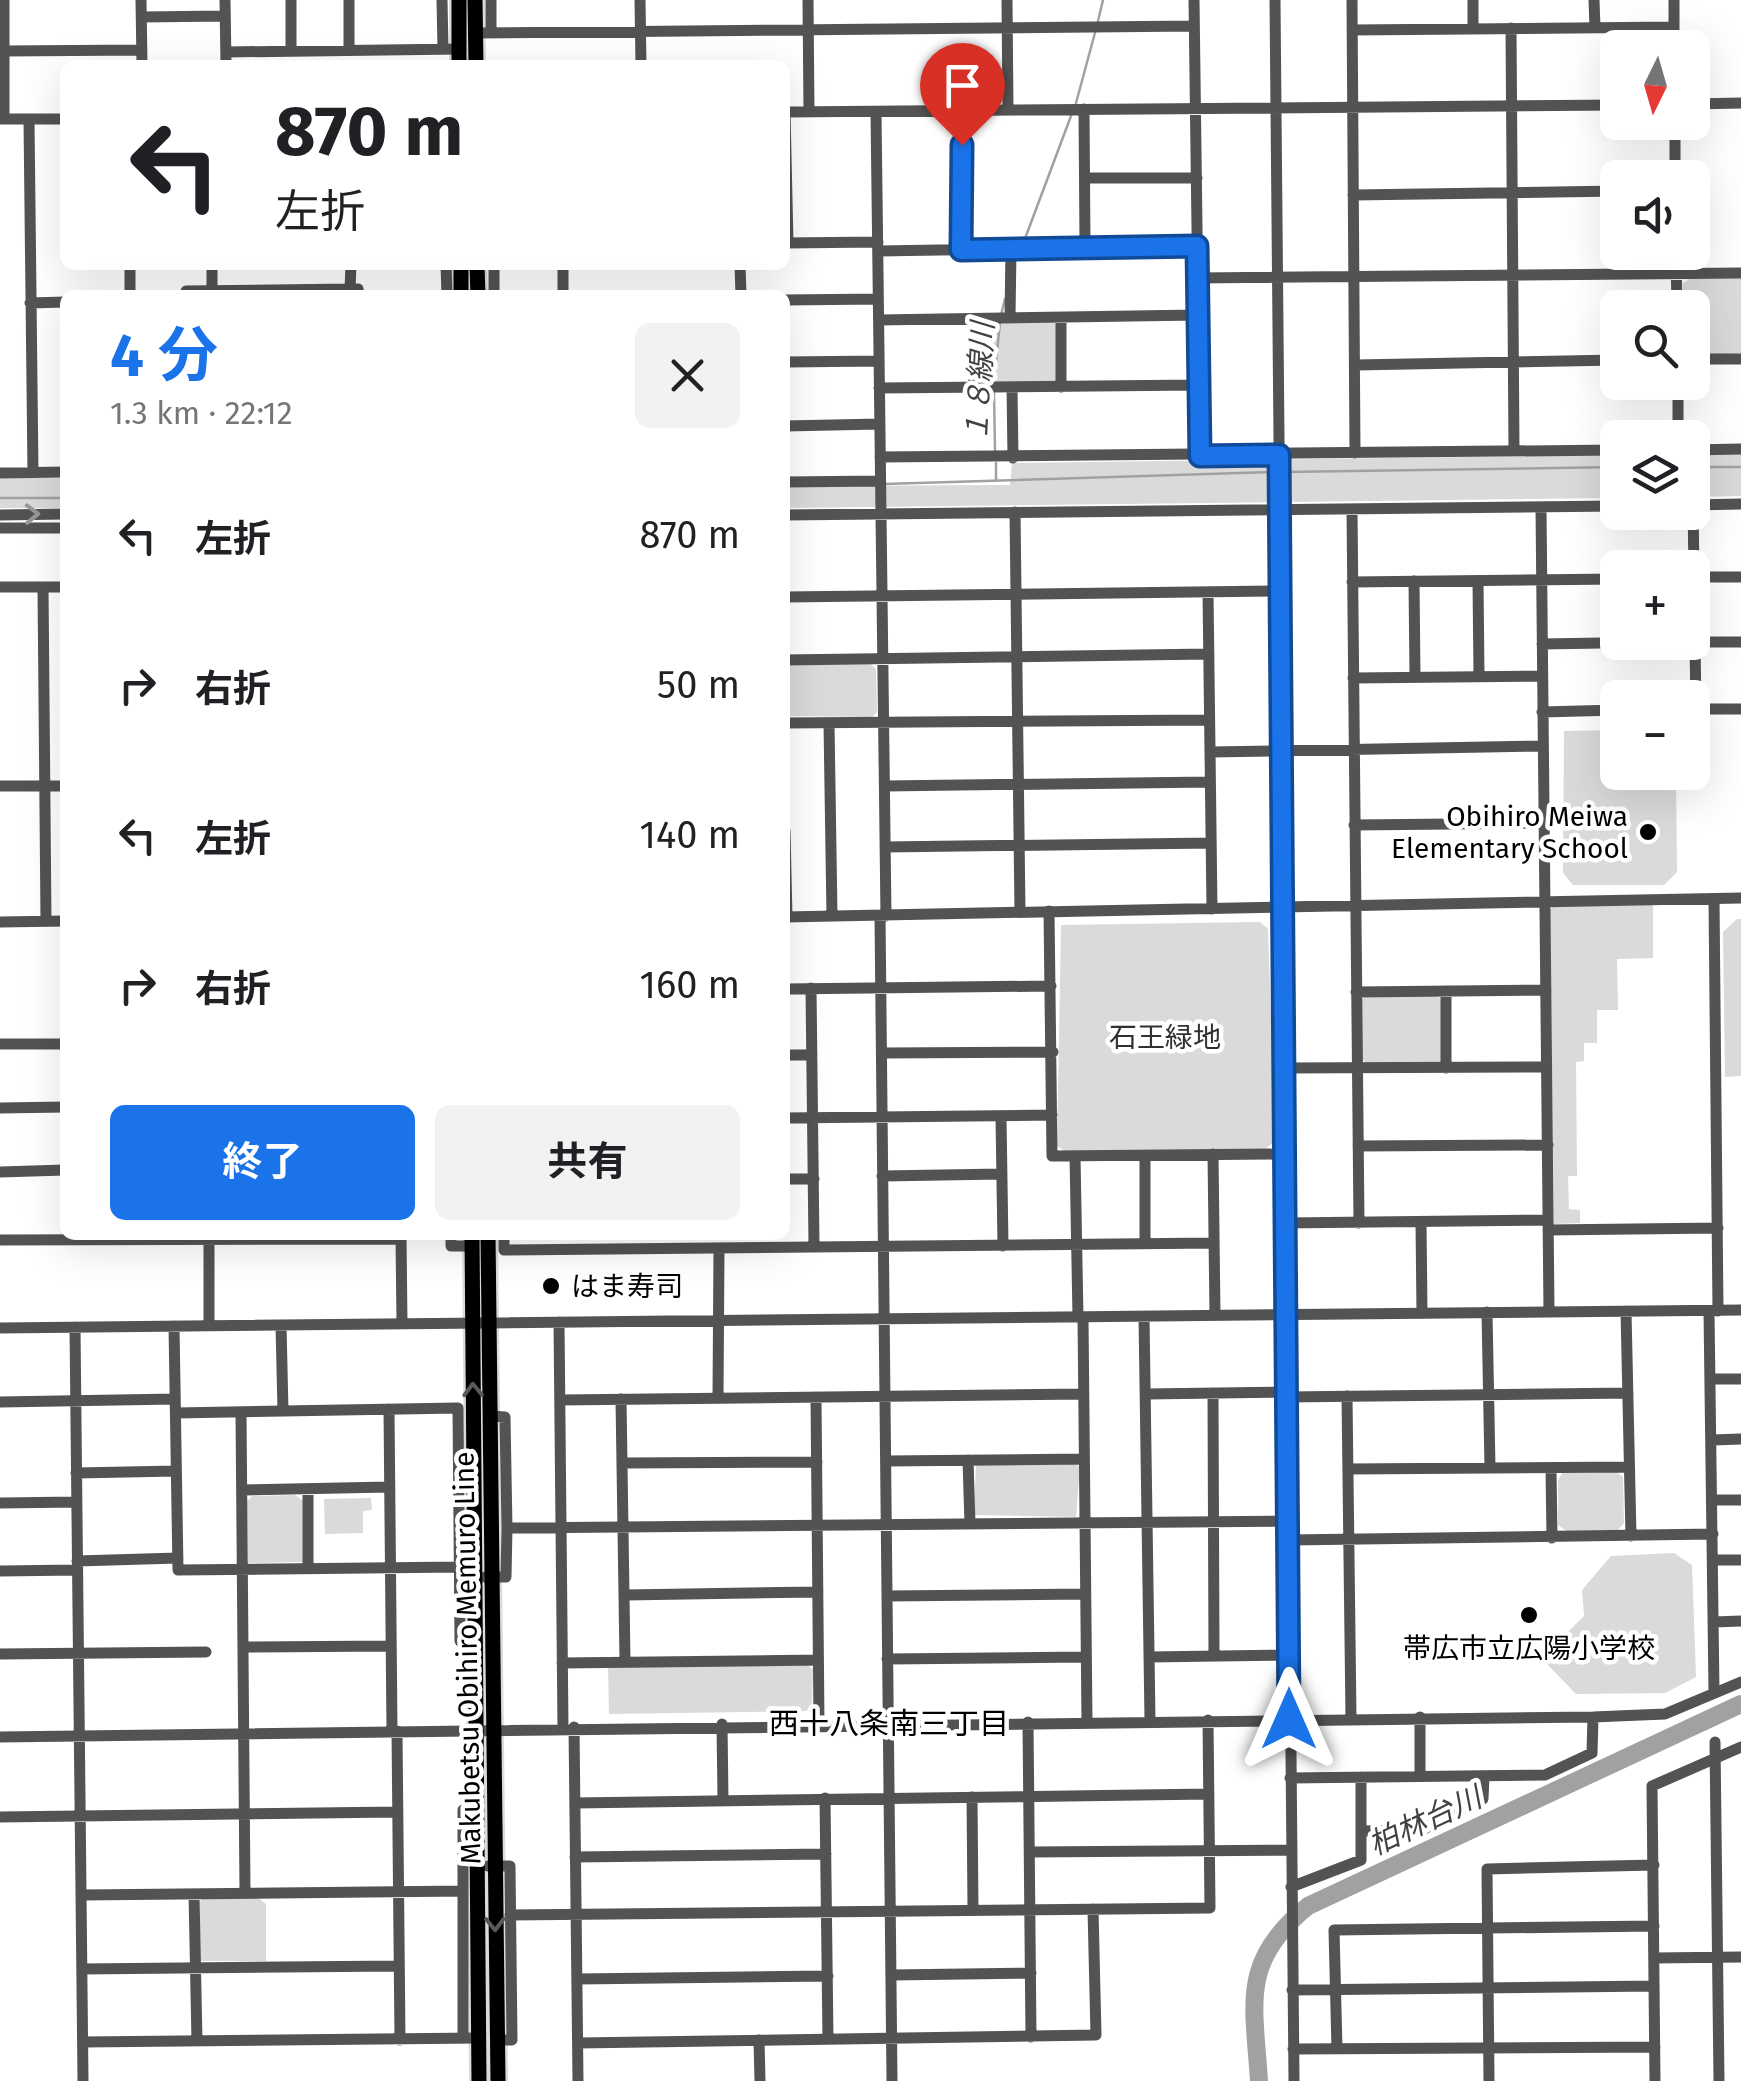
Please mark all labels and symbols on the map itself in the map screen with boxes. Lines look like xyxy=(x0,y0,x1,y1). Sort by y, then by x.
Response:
north arrow xyxy=(1600,30,1710,140)
pin xyxy=(920,43,1005,146)
water label: １８線川 xyxy=(959,318,1001,443)
one-way arrow xyxy=(26,503,41,525)
place label: Obihiro Meiwa Elementary School xyxy=(1391,800,1628,865)
marker: Obihiro Meiwa Elementary School xyxy=(1637,821,1659,843)
park label: 石王緑地 xyxy=(1109,1021,1221,1054)
place label: はま寿司 xyxy=(571,1270,683,1303)
marker: はま寿司 xyxy=(540,1275,562,1297)
one-way arrow xyxy=(462,1381,484,1396)
street label: Makubetsu Obihiro Memuro Line xyxy=(447,1451,488,1865)
marker: 帯広市立広陽小学校 xyxy=(1518,1604,1540,1626)
place label: 帯広市立広陽小学校 xyxy=(1403,1632,1655,1665)
position arrow xyxy=(1237,1667,1341,1771)
district label: 西十八条南三丁目 xyxy=(769,1706,1009,1742)
water label: 柏林台川 xyxy=(1363,1778,1490,1863)
one-way arrow xyxy=(484,1916,506,1932)

